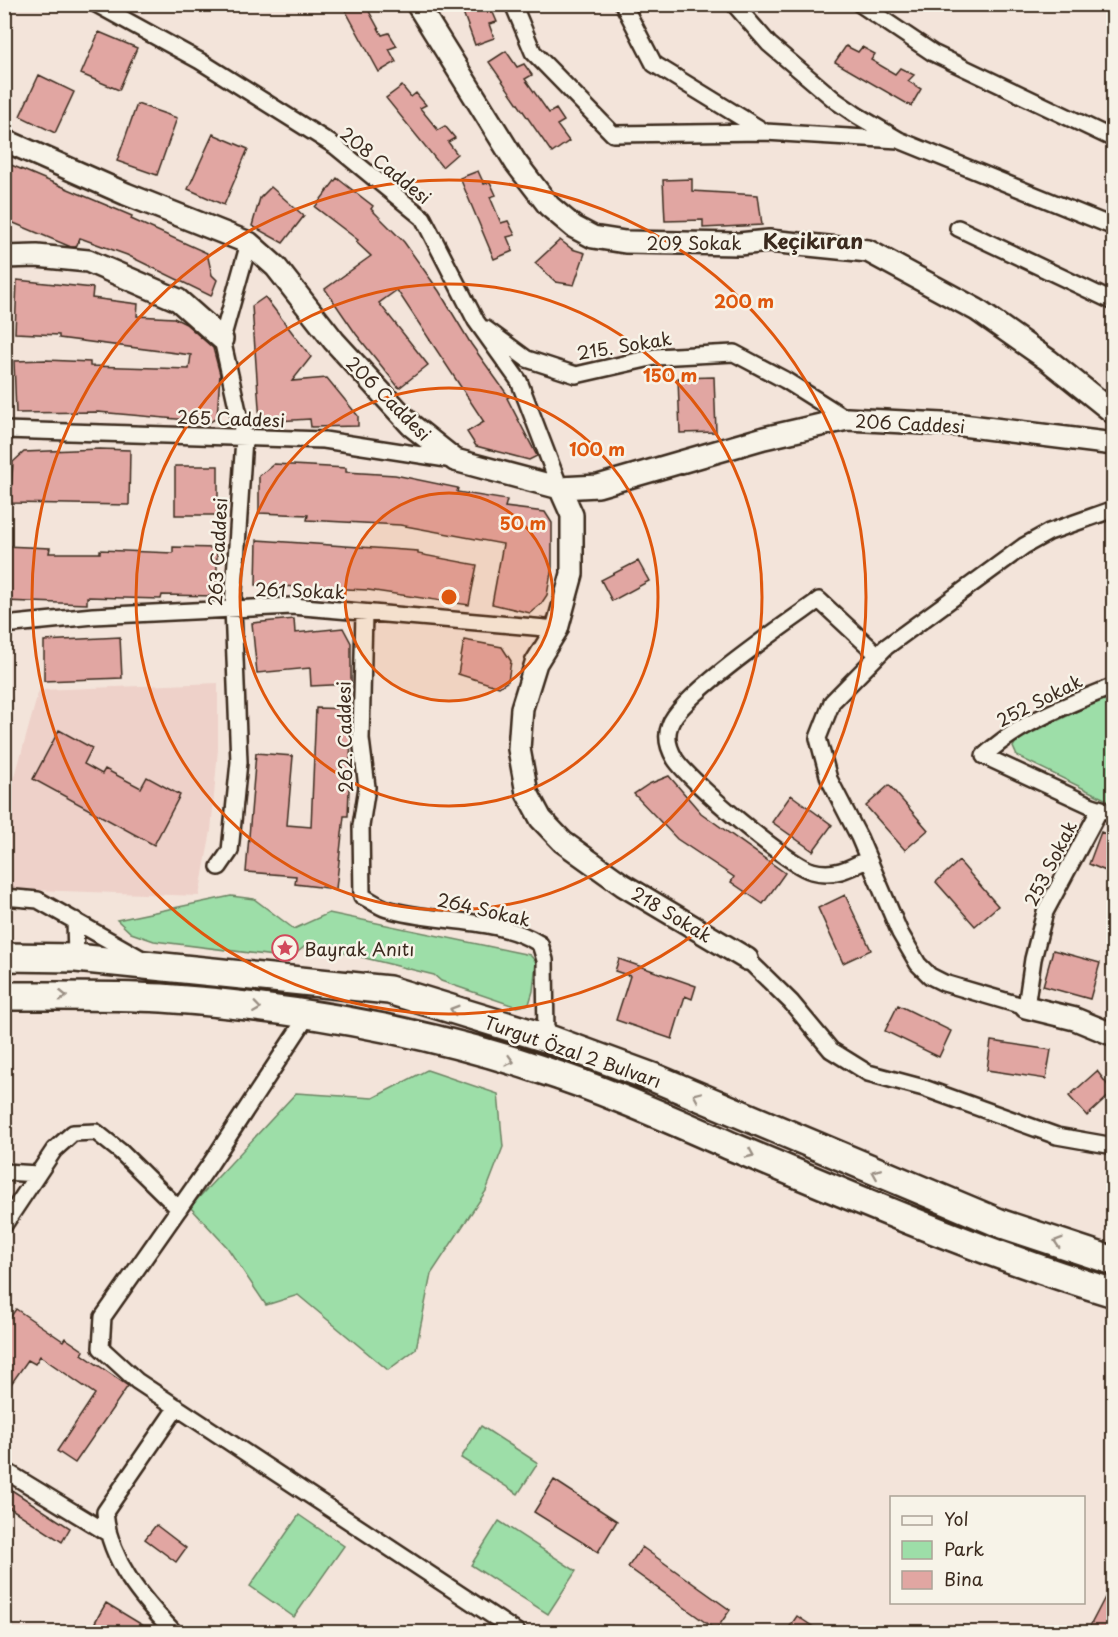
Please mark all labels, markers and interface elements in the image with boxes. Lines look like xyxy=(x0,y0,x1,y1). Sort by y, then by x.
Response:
street label: 208 Caddesi xyxy=(335,120,437,210)
district label: Keçikıran xyxy=(763,224,863,256)
street label: 209 Sokak xyxy=(646,229,742,256)
text: 200 m xyxy=(714,287,774,314)
street label: 215. Sokak xyxy=(575,324,673,366)
street label: 206 Caddesi xyxy=(341,350,437,446)
text: 150 m xyxy=(643,361,697,388)
street label: 265 Caddesi xyxy=(176,403,286,433)
street label: 206 Caddesi xyxy=(854,407,966,439)
text: 100 m xyxy=(569,435,625,462)
street label: 263 Caddesi xyxy=(201,497,233,607)
text: 50 m xyxy=(500,509,546,536)
street label: 261 Sokak xyxy=(255,575,345,605)
centre of rings xyxy=(439,587,459,607)
street label: 252 Sokak xyxy=(991,667,1087,733)
street label: 262. Caddesi xyxy=(330,681,358,793)
street label: 253 Sokak xyxy=(1017,815,1083,911)
street label: 218 Sokak xyxy=(627,879,717,949)
street label: 264 Sokak xyxy=(435,885,533,933)
place icon: Bayrak Anıtı xyxy=(270,933,300,963)
place label: Bayrak Anıtı xyxy=(304,935,414,962)
one-way arrow xyxy=(58,990,67,1002)
one-way arrow xyxy=(253,1001,262,1013)
one-way arrow xyxy=(449,1005,460,1017)
street label: Turgut Özal 2 Bulvarı xyxy=(481,1008,665,1094)
one-way arrow xyxy=(505,1053,515,1066)
one-way arrow xyxy=(692,1091,703,1103)
one-way arrow xyxy=(744,1147,755,1159)
one-way arrow xyxy=(871,1168,882,1180)
one-way arrow xyxy=(1053,1237,1064,1250)
legend xyxy=(890,1496,1085,1604)
text: Yol xyxy=(944,1505,969,1532)
text: Park xyxy=(944,1535,984,1562)
text: Bina xyxy=(944,1565,984,1592)

